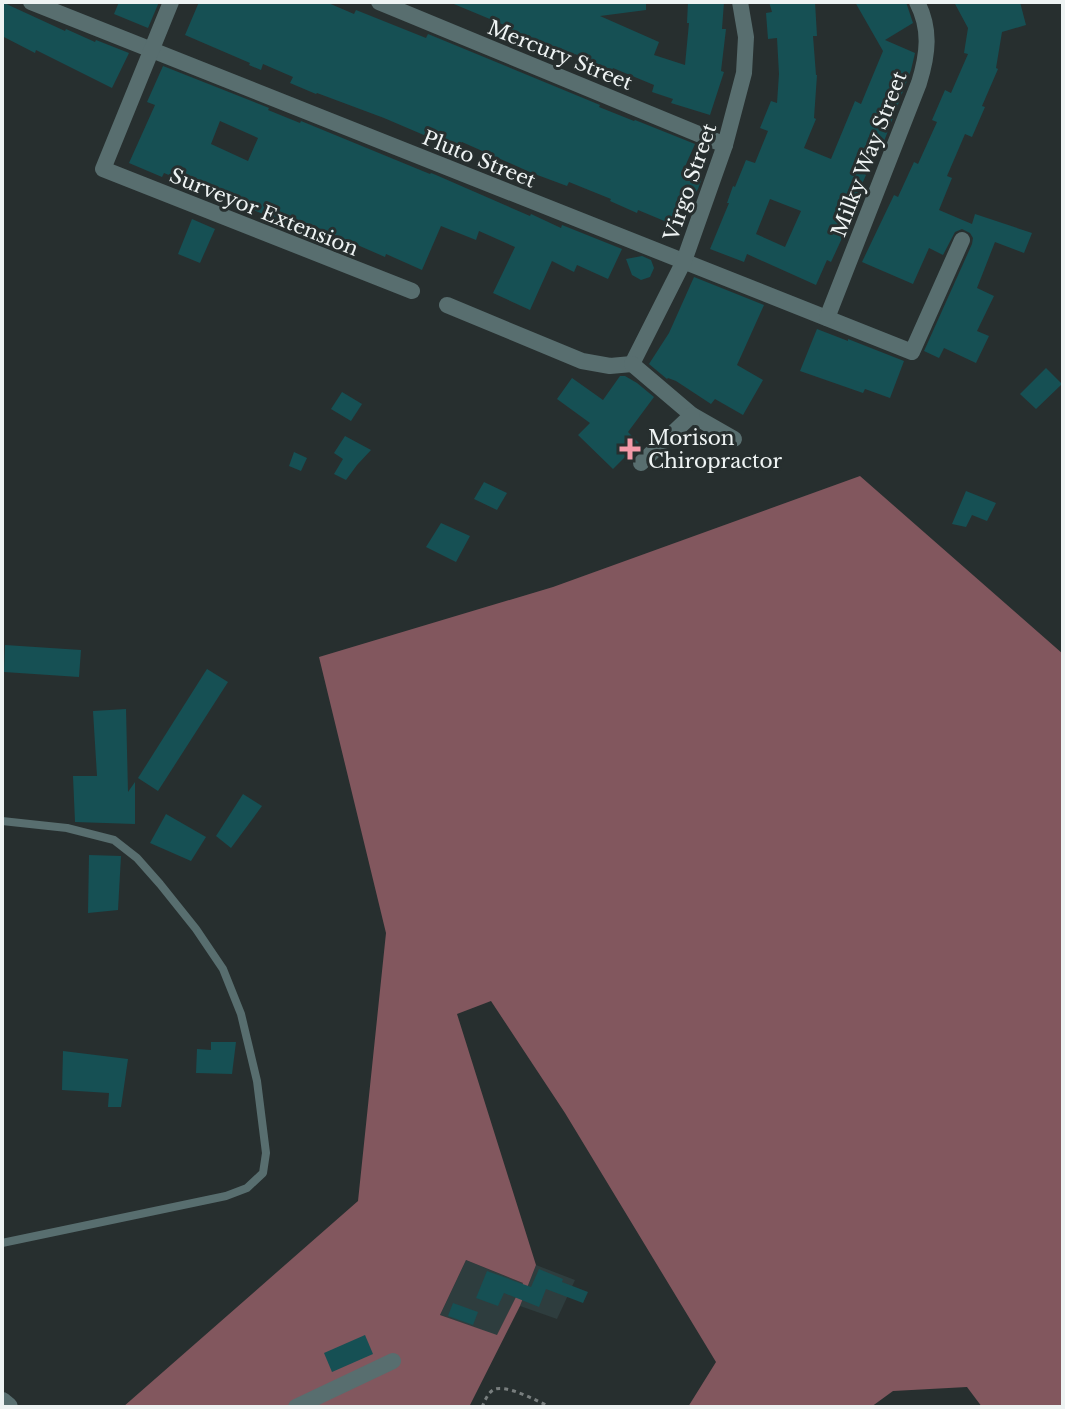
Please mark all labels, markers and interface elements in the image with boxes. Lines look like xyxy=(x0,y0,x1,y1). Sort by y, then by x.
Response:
street label: Mercury Street xyxy=(484,15,636,95)
street label: Milky Way Street xyxy=(826,68,912,240)
street label: Virgo Street xyxy=(658,120,721,245)
street label: Pluto Street xyxy=(419,125,540,193)
street label: Surveyor Extension xyxy=(166,163,362,261)
place label: Morison Chiropractor xyxy=(648,426,783,473)
marker: Morison Chiropractor xyxy=(619,438,641,460)

